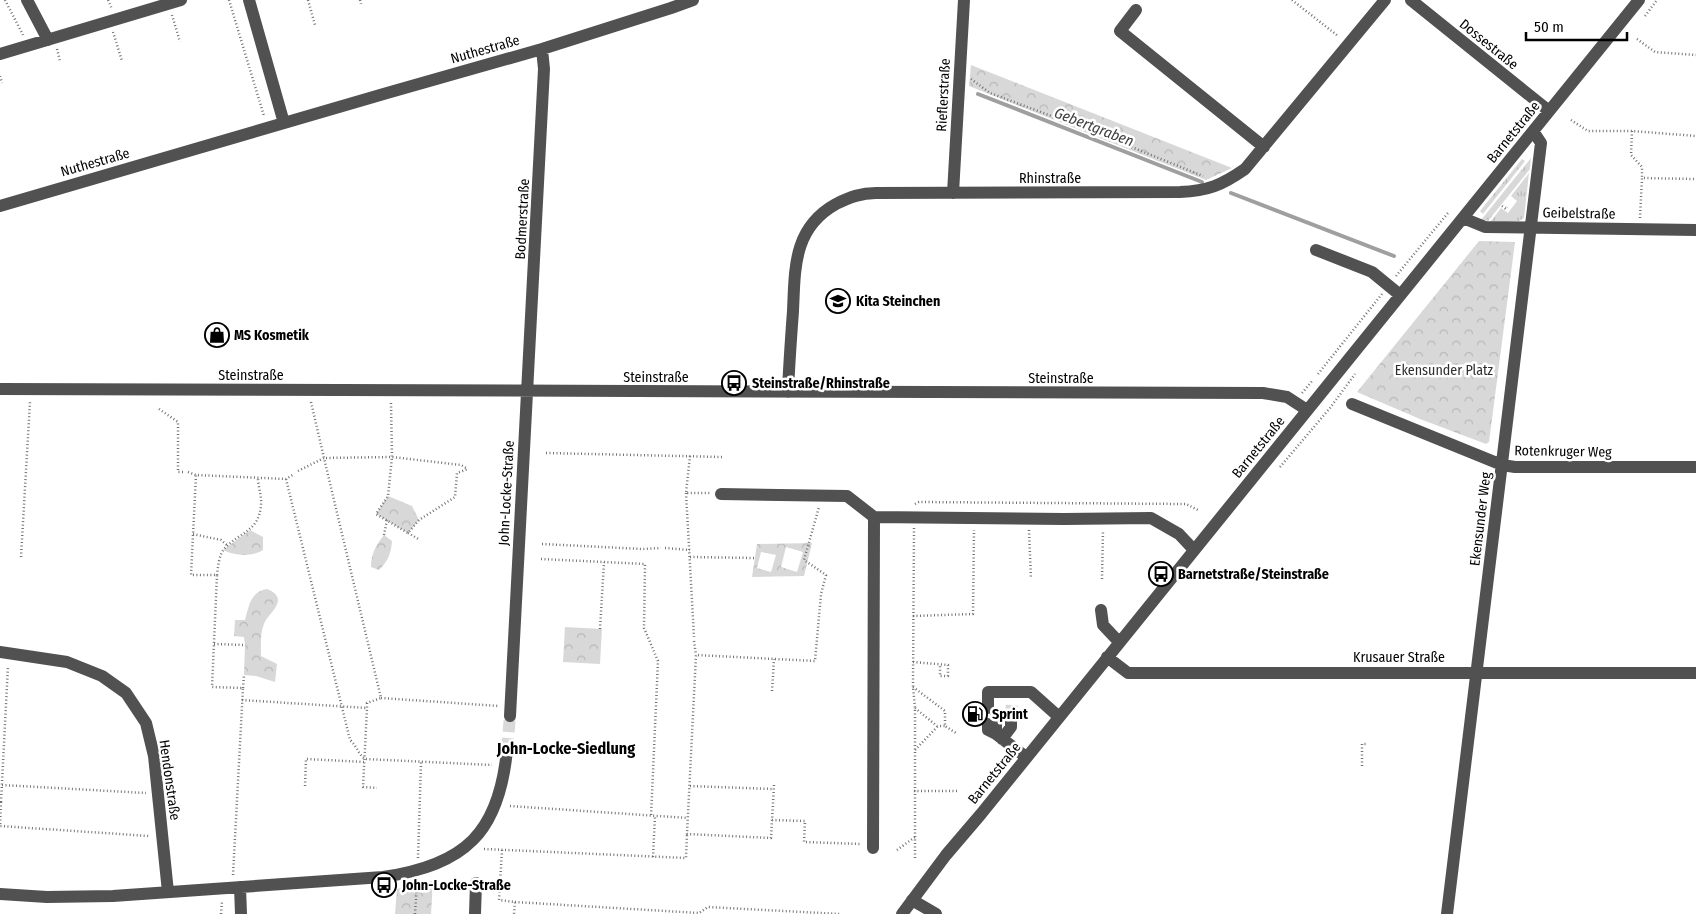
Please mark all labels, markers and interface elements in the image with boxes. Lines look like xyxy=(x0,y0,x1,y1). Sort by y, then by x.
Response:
scale bar xyxy=(1526,10,1627,42)
street label: Dossestraße xyxy=(1456,16,1521,73)
text: 50 m xyxy=(1534,18,1564,36)
street label: Nuthestraße xyxy=(449,32,522,67)
street label: Rieflerstraße xyxy=(933,58,954,132)
street label: Barnetstraße xyxy=(1483,98,1544,167)
water label: Gebertgraben xyxy=(1052,104,1136,150)
street label: Nuthestraße xyxy=(59,145,132,180)
street label: Rhinstraße xyxy=(1019,170,1081,187)
street label: Bodmerstraße xyxy=(512,178,533,260)
street label: Geibelstraße xyxy=(1542,204,1616,223)
school or university icon: Kita Steinchen xyxy=(825,288,851,314)
place label: Kita Steinchen xyxy=(856,293,940,310)
shop icon: MS Kosmetik xyxy=(204,322,230,348)
place label: MS Kosmetik xyxy=(234,327,310,344)
park label: Ekensunder Platz xyxy=(1395,362,1494,379)
street label: Steinstraße xyxy=(218,367,284,384)
street label: Steinstraße xyxy=(623,369,689,386)
bus stop icon: Steinstraße/Rhinstraße xyxy=(721,370,747,396)
street label: Steinstraße xyxy=(1028,370,1094,387)
place label: Steinstraße/Rhinstraße xyxy=(752,375,890,392)
street label: Barnetstraße xyxy=(1228,413,1289,482)
street label: John-Locke-Straße xyxy=(495,440,518,546)
street label: Rotenkruger Weg xyxy=(1514,442,1612,461)
street label: Ekensunder Weg xyxy=(1466,471,1495,567)
bus stop icon: Barnetstraße/Steinstraße xyxy=(1148,561,1174,587)
place label: Barnetstraße/Steinstraße xyxy=(1178,566,1329,583)
street label: Krusauer Straße xyxy=(1353,649,1445,666)
fuel station icon: Sprint xyxy=(962,701,988,727)
place label: Sprint xyxy=(992,706,1029,723)
street label: Hendonstraße xyxy=(155,739,184,822)
district label: John-Locke-Siedlung xyxy=(496,739,635,758)
street label: Barnetstraße xyxy=(964,739,1025,808)
bus stop icon: John-Locke-Straße xyxy=(371,872,397,898)
place label: John-Locke-Straße xyxy=(401,877,511,894)

